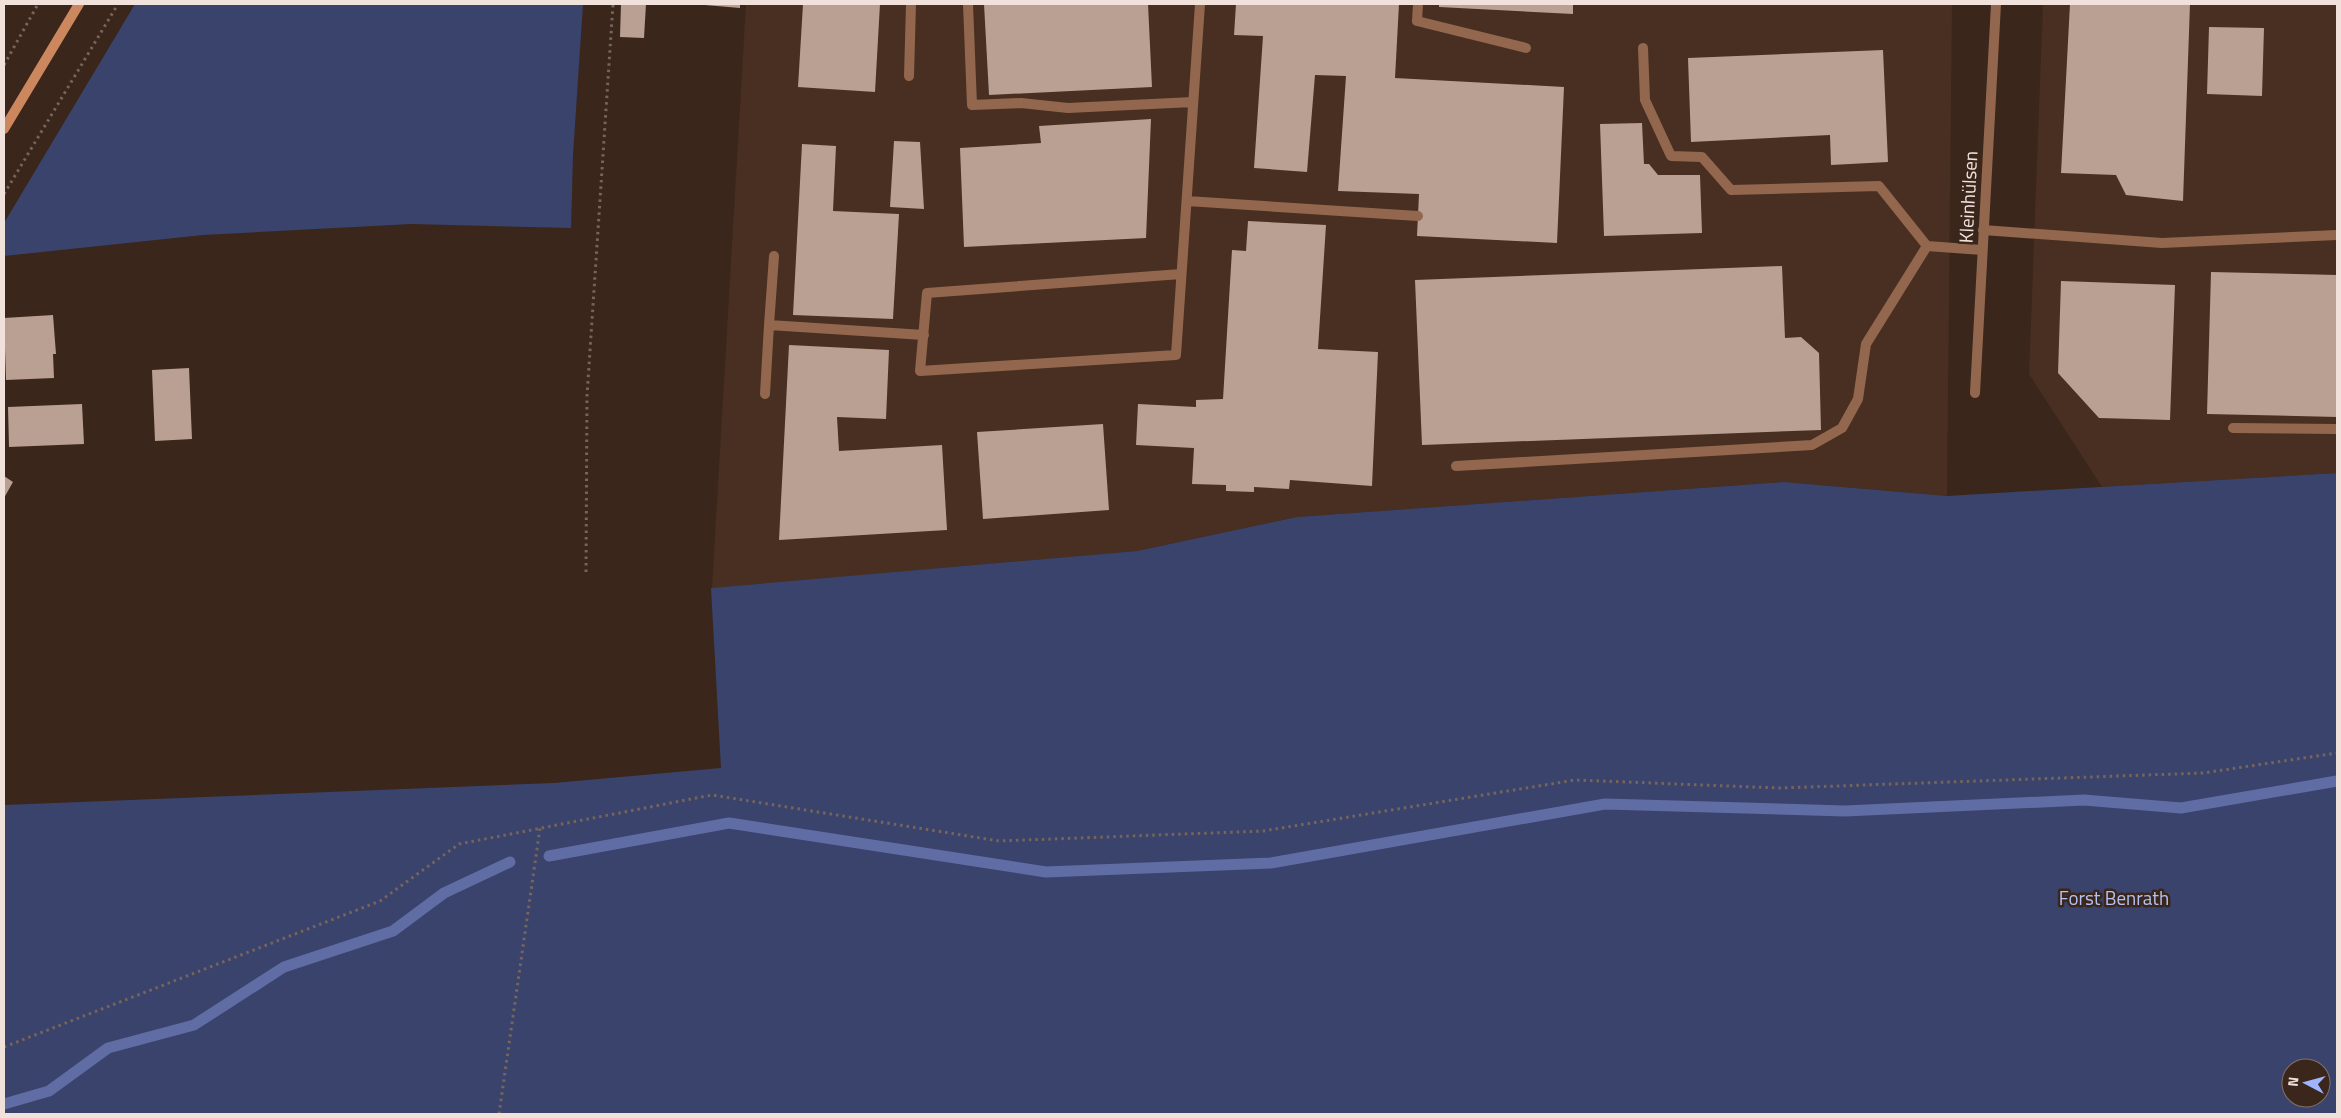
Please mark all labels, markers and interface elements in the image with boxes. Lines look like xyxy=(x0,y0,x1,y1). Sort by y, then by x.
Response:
street label: Kleinhülsen xyxy=(1951,150,1984,244)
park label: Forst Benrath xyxy=(2059,883,2169,912)
north arrow xyxy=(2281,1058,2331,1108)
text: N xyxy=(2282,1076,2304,1088)

